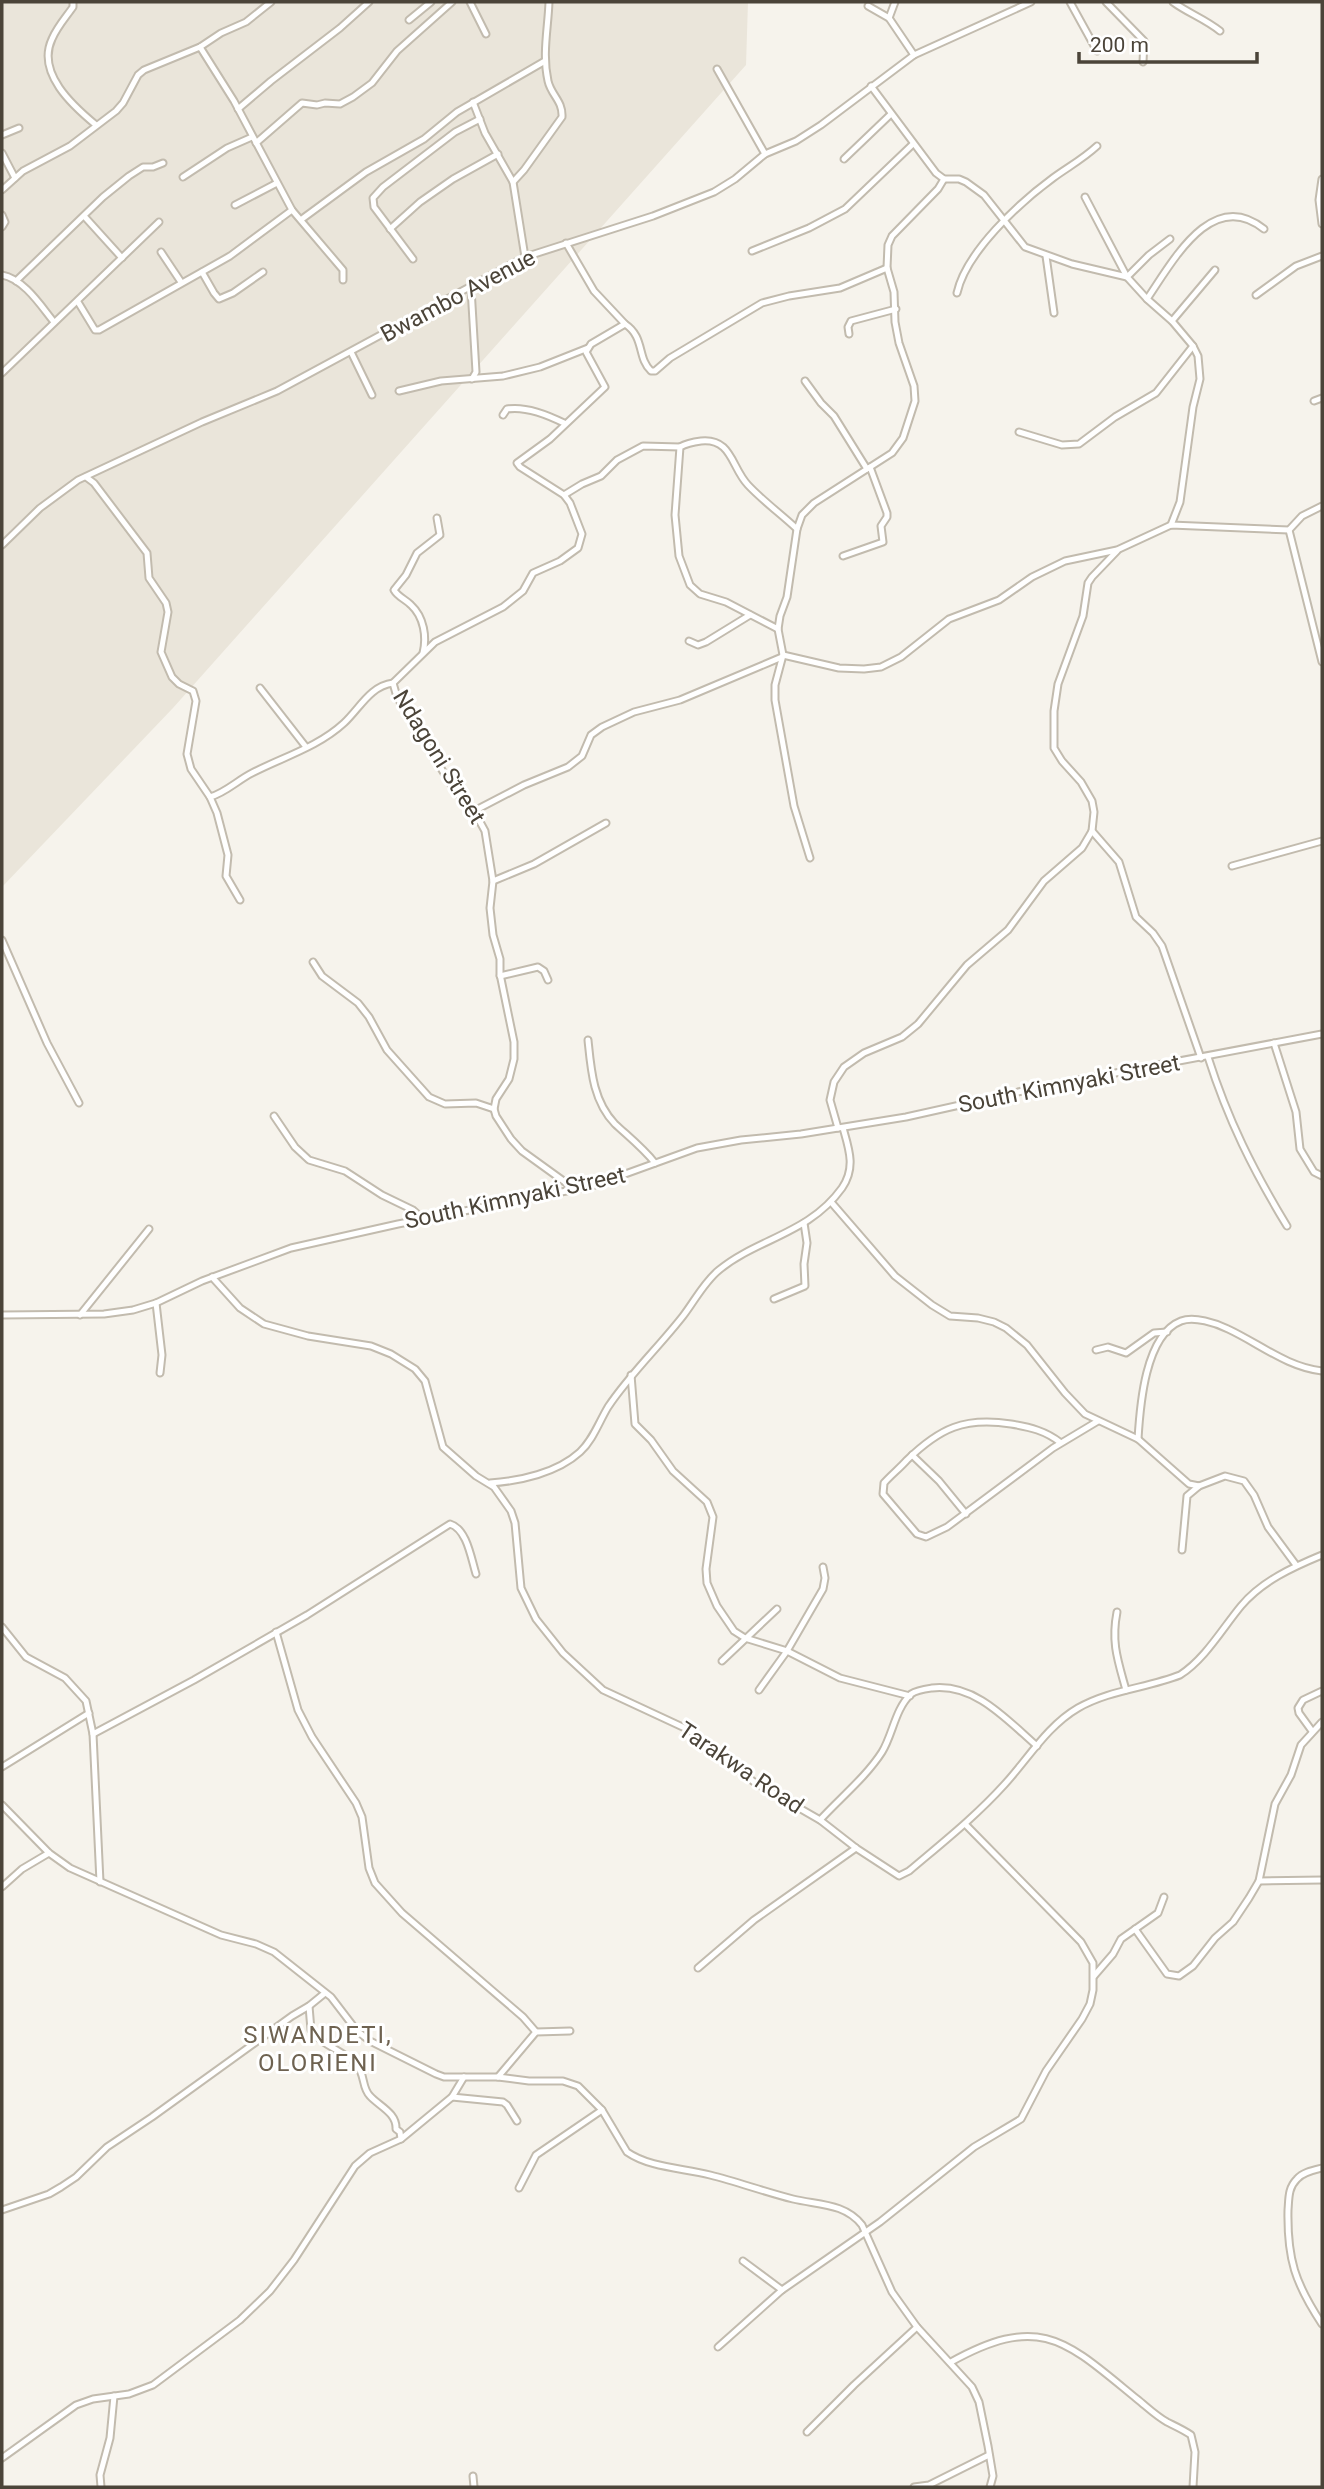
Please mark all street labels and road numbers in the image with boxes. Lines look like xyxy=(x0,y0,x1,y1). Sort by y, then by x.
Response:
street label: Bwambo Avenue xyxy=(376,244,540,348)
street label: Ndagoni Street xyxy=(387,685,491,829)
street label: South Kimnyaki Street xyxy=(956,1049,1182,1119)
street label: South Kimnyaki Street xyxy=(402,1161,628,1235)
street label: Tarakwa Road xyxy=(673,1716,809,1820)

